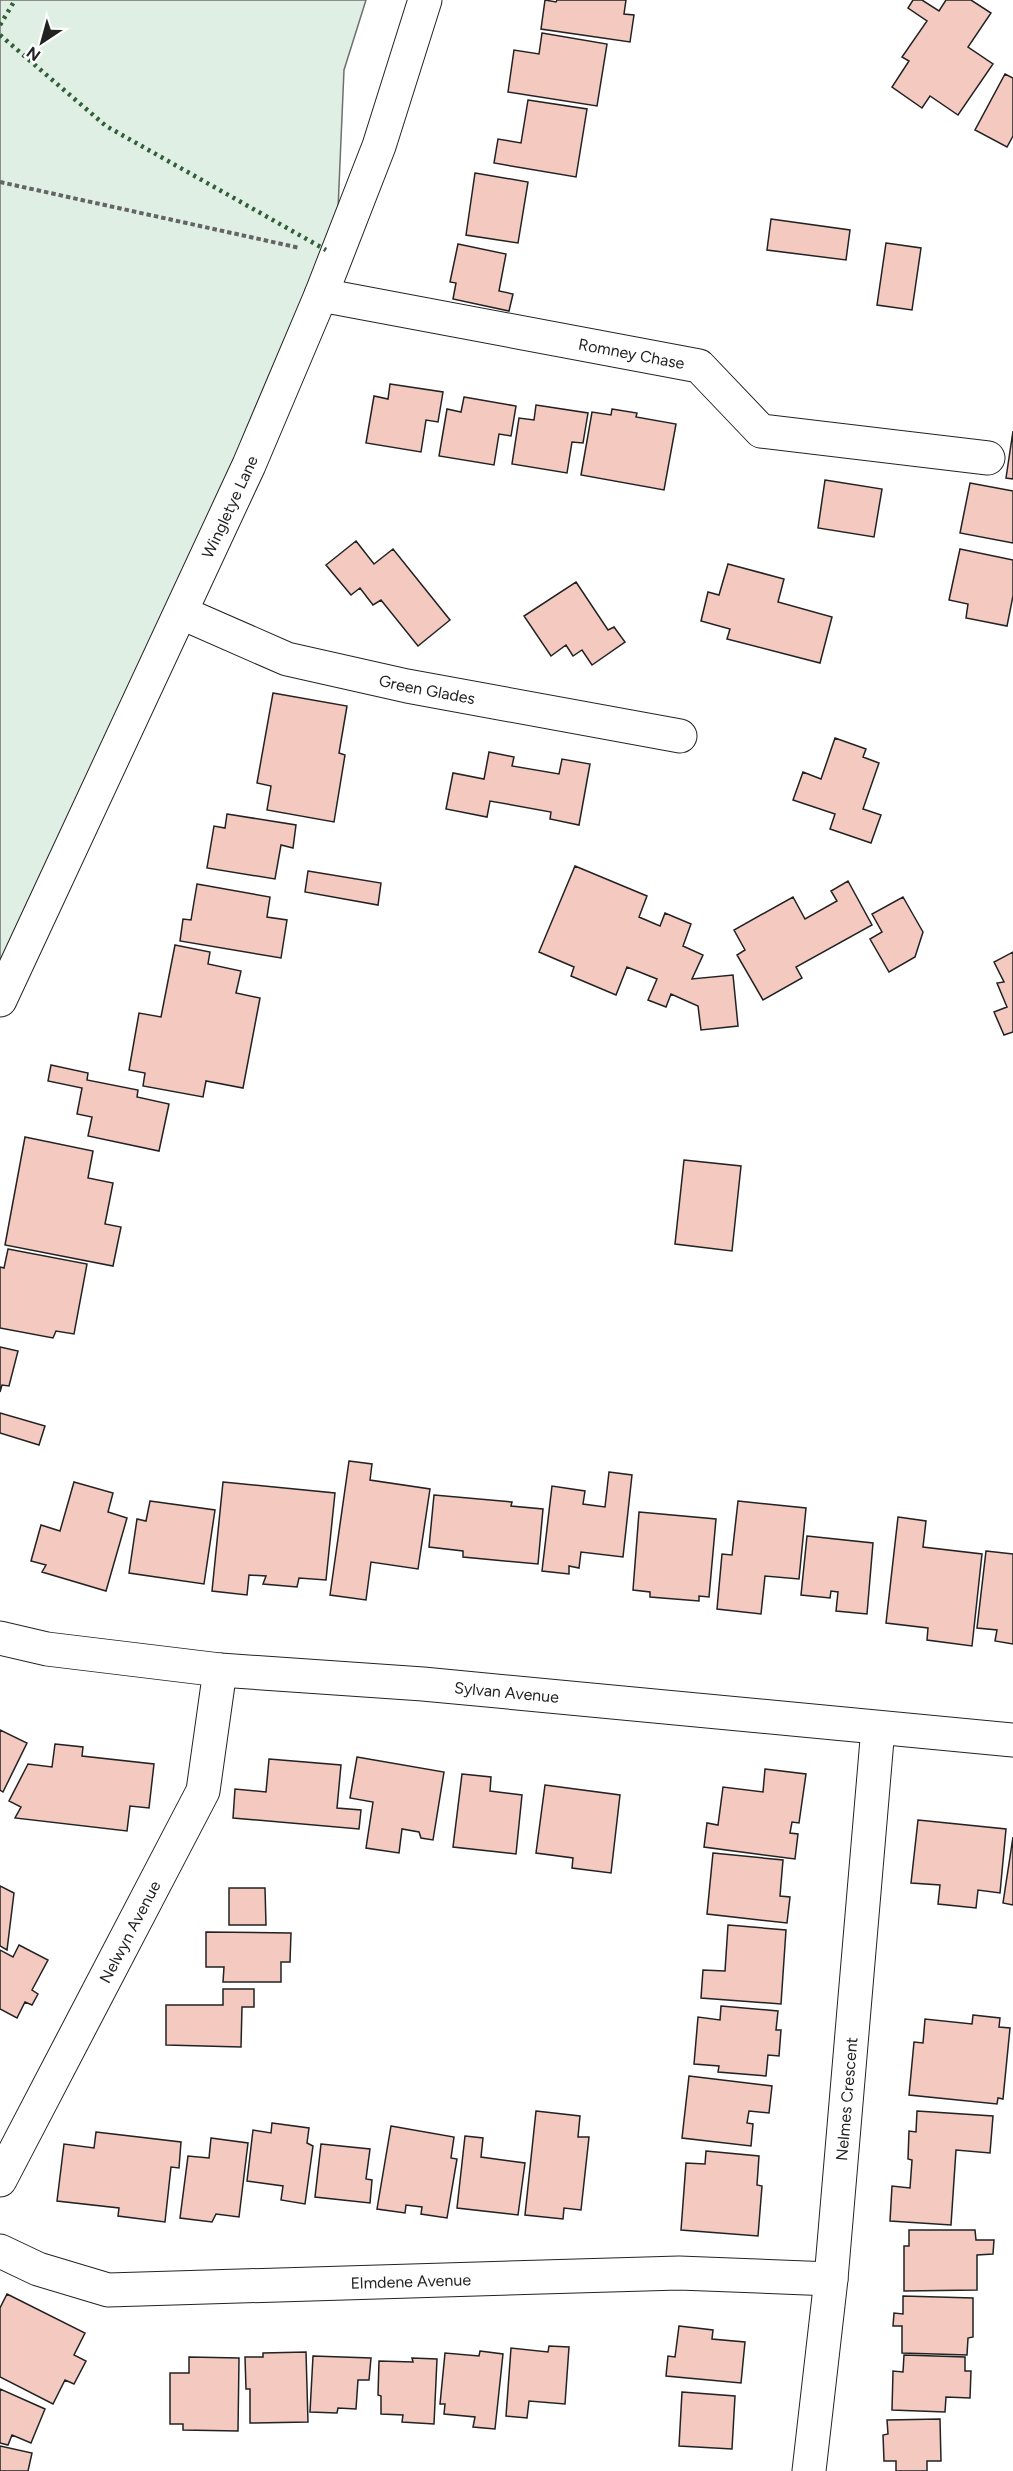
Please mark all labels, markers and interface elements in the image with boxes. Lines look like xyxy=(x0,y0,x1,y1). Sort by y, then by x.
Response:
north arrow xyxy=(12,12,72,72)
text: N xyxy=(23,42,44,65)
street label: Romney Chase xyxy=(577,334,686,373)
street label: Wingletye Lane xyxy=(198,452,261,561)
street label: Green Glades xyxy=(377,671,477,708)
street label: Sylvan Avenue xyxy=(453,1678,560,1706)
street label: Nelwyn Avenue xyxy=(95,1877,164,1986)
street label: Nelmes Crescent xyxy=(832,2036,861,2162)
street label: Elmdene Avenue xyxy=(350,2270,472,2292)

